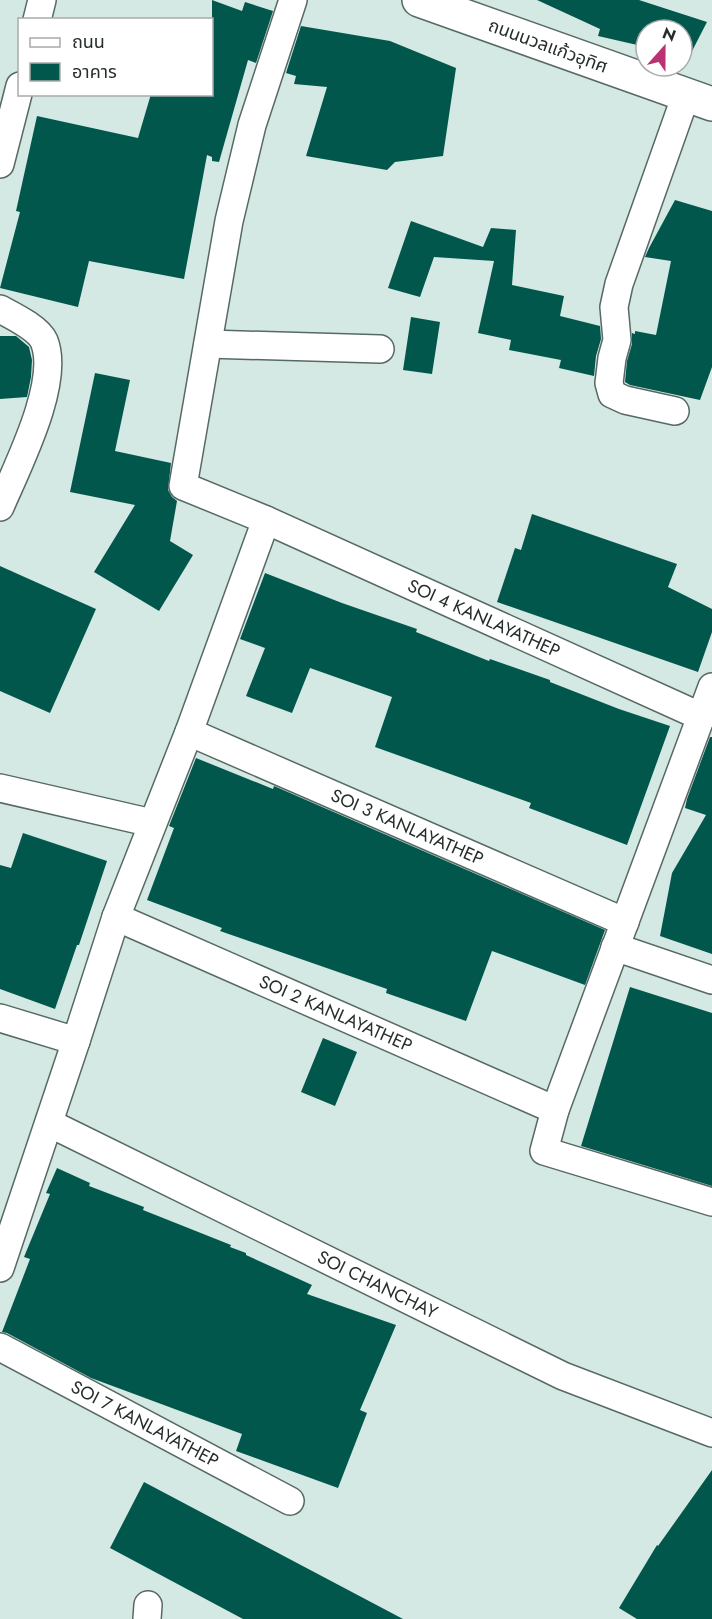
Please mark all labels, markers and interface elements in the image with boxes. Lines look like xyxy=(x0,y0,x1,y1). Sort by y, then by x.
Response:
street label: ถนนนวลแก้วอุทิศ xyxy=(485,12,611,80)
legend xyxy=(18,18,213,96)
north arrow xyxy=(634,18,694,78)
text: N xyxy=(659,21,679,47)
text: ถนน xyxy=(72,29,105,55)
text: อาคาร xyxy=(72,59,117,85)
street label: SOI 4 KANLAYATHEP xyxy=(403,573,565,664)
street label: SOI 3 KANLAYATHEP xyxy=(327,782,488,872)
street label: SOI 2 KANLAYATHEP xyxy=(255,969,417,1059)
street label: SOI CHANCHAY xyxy=(313,1244,443,1326)
street label: SOI 7 KANLAYATHEP xyxy=(66,1374,223,1474)

